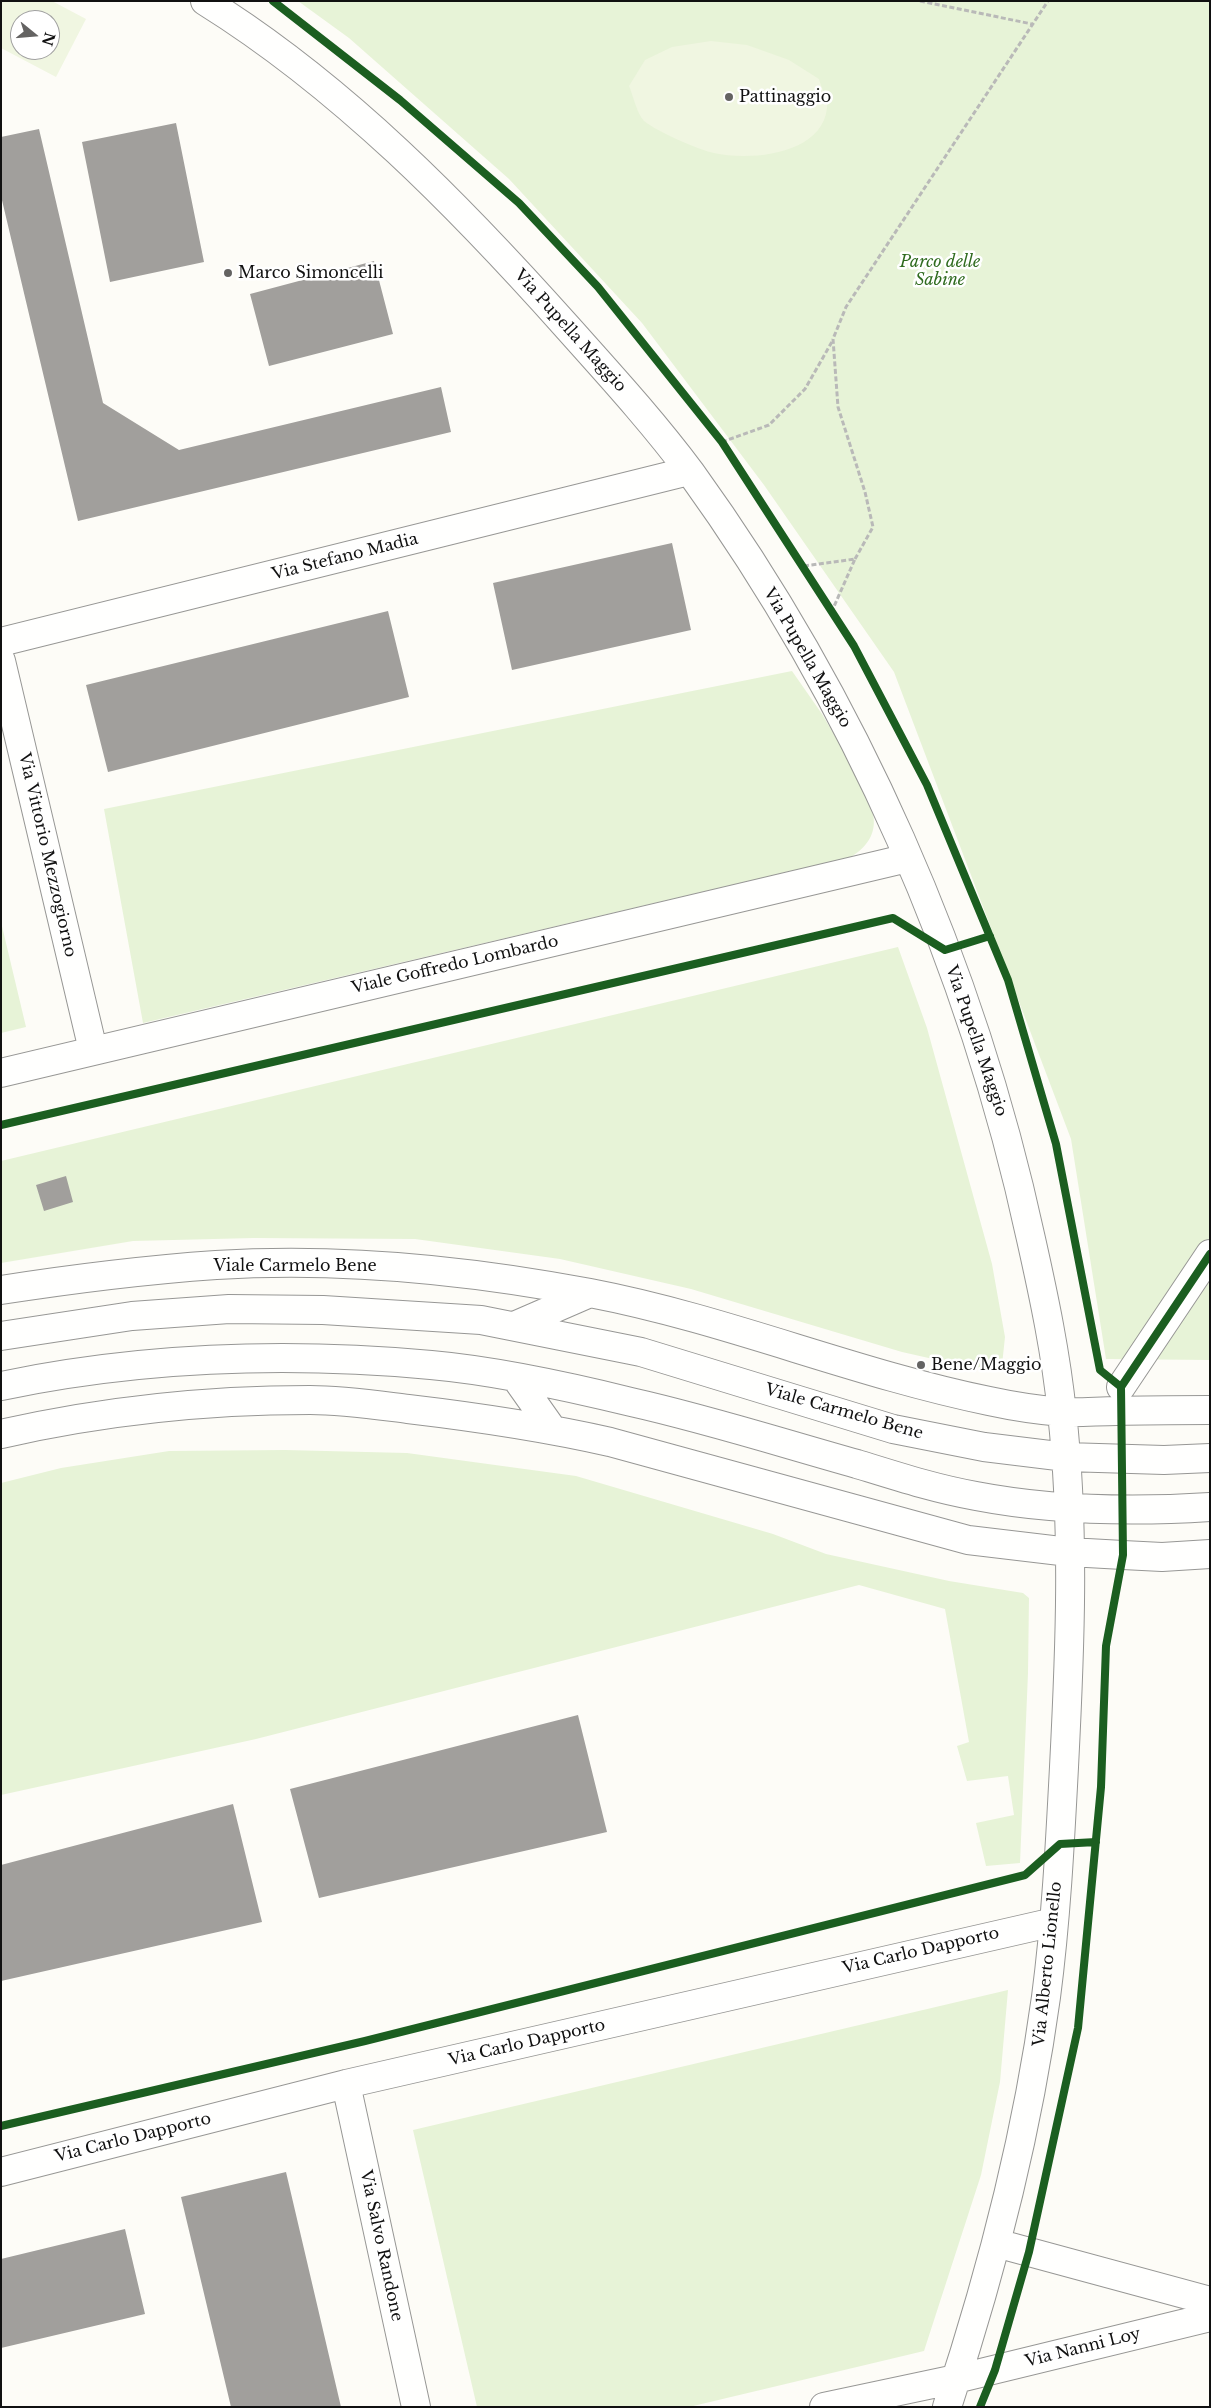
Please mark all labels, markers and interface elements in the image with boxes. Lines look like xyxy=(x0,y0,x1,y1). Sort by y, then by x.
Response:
north arrow xyxy=(10,10,60,60)
text: N xyxy=(38,30,59,48)
place label: Pattinaggio xyxy=(739,87,831,107)
marker: Pattinaggio xyxy=(723,91,735,103)
park label: Parco delle Sabine xyxy=(900,252,980,290)
place label: Marco Simoncelli xyxy=(238,263,383,283)
street label: Via Pupella Maggio xyxy=(510,266,630,396)
marker: Marco Simoncelli xyxy=(222,267,234,279)
street label: Via Stefano Madia xyxy=(270,530,420,584)
street label: Via Pupella Maggio xyxy=(759,585,855,731)
street label: Via Vittorio Mezzogiorno xyxy=(14,751,80,959)
street label: Viale Goffredo Lombardo xyxy=(350,932,560,998)
street label: Via Pupella Maggio xyxy=(941,963,1011,1119)
street label: Viale Carmelo Bene xyxy=(213,1256,377,1276)
place label: Bene/Maggio xyxy=(931,1355,1041,1375)
marker: Bene/Maggio xyxy=(915,1359,927,1371)
street label: Viale Carmelo Bene xyxy=(763,1380,925,1444)
street label: Via Alberto Lionello xyxy=(1030,1881,1066,2047)
street label: Via Carlo Dapporto xyxy=(841,1924,1001,1978)
street label: Via Carlo Dapporto xyxy=(447,2016,607,2070)
street label: Via Carlo Dapporto xyxy=(53,2109,213,2167)
street label: Via Salvo Randone xyxy=(356,2169,406,2323)
street label: Via Nanni Loy xyxy=(1023,2324,1143,2372)

